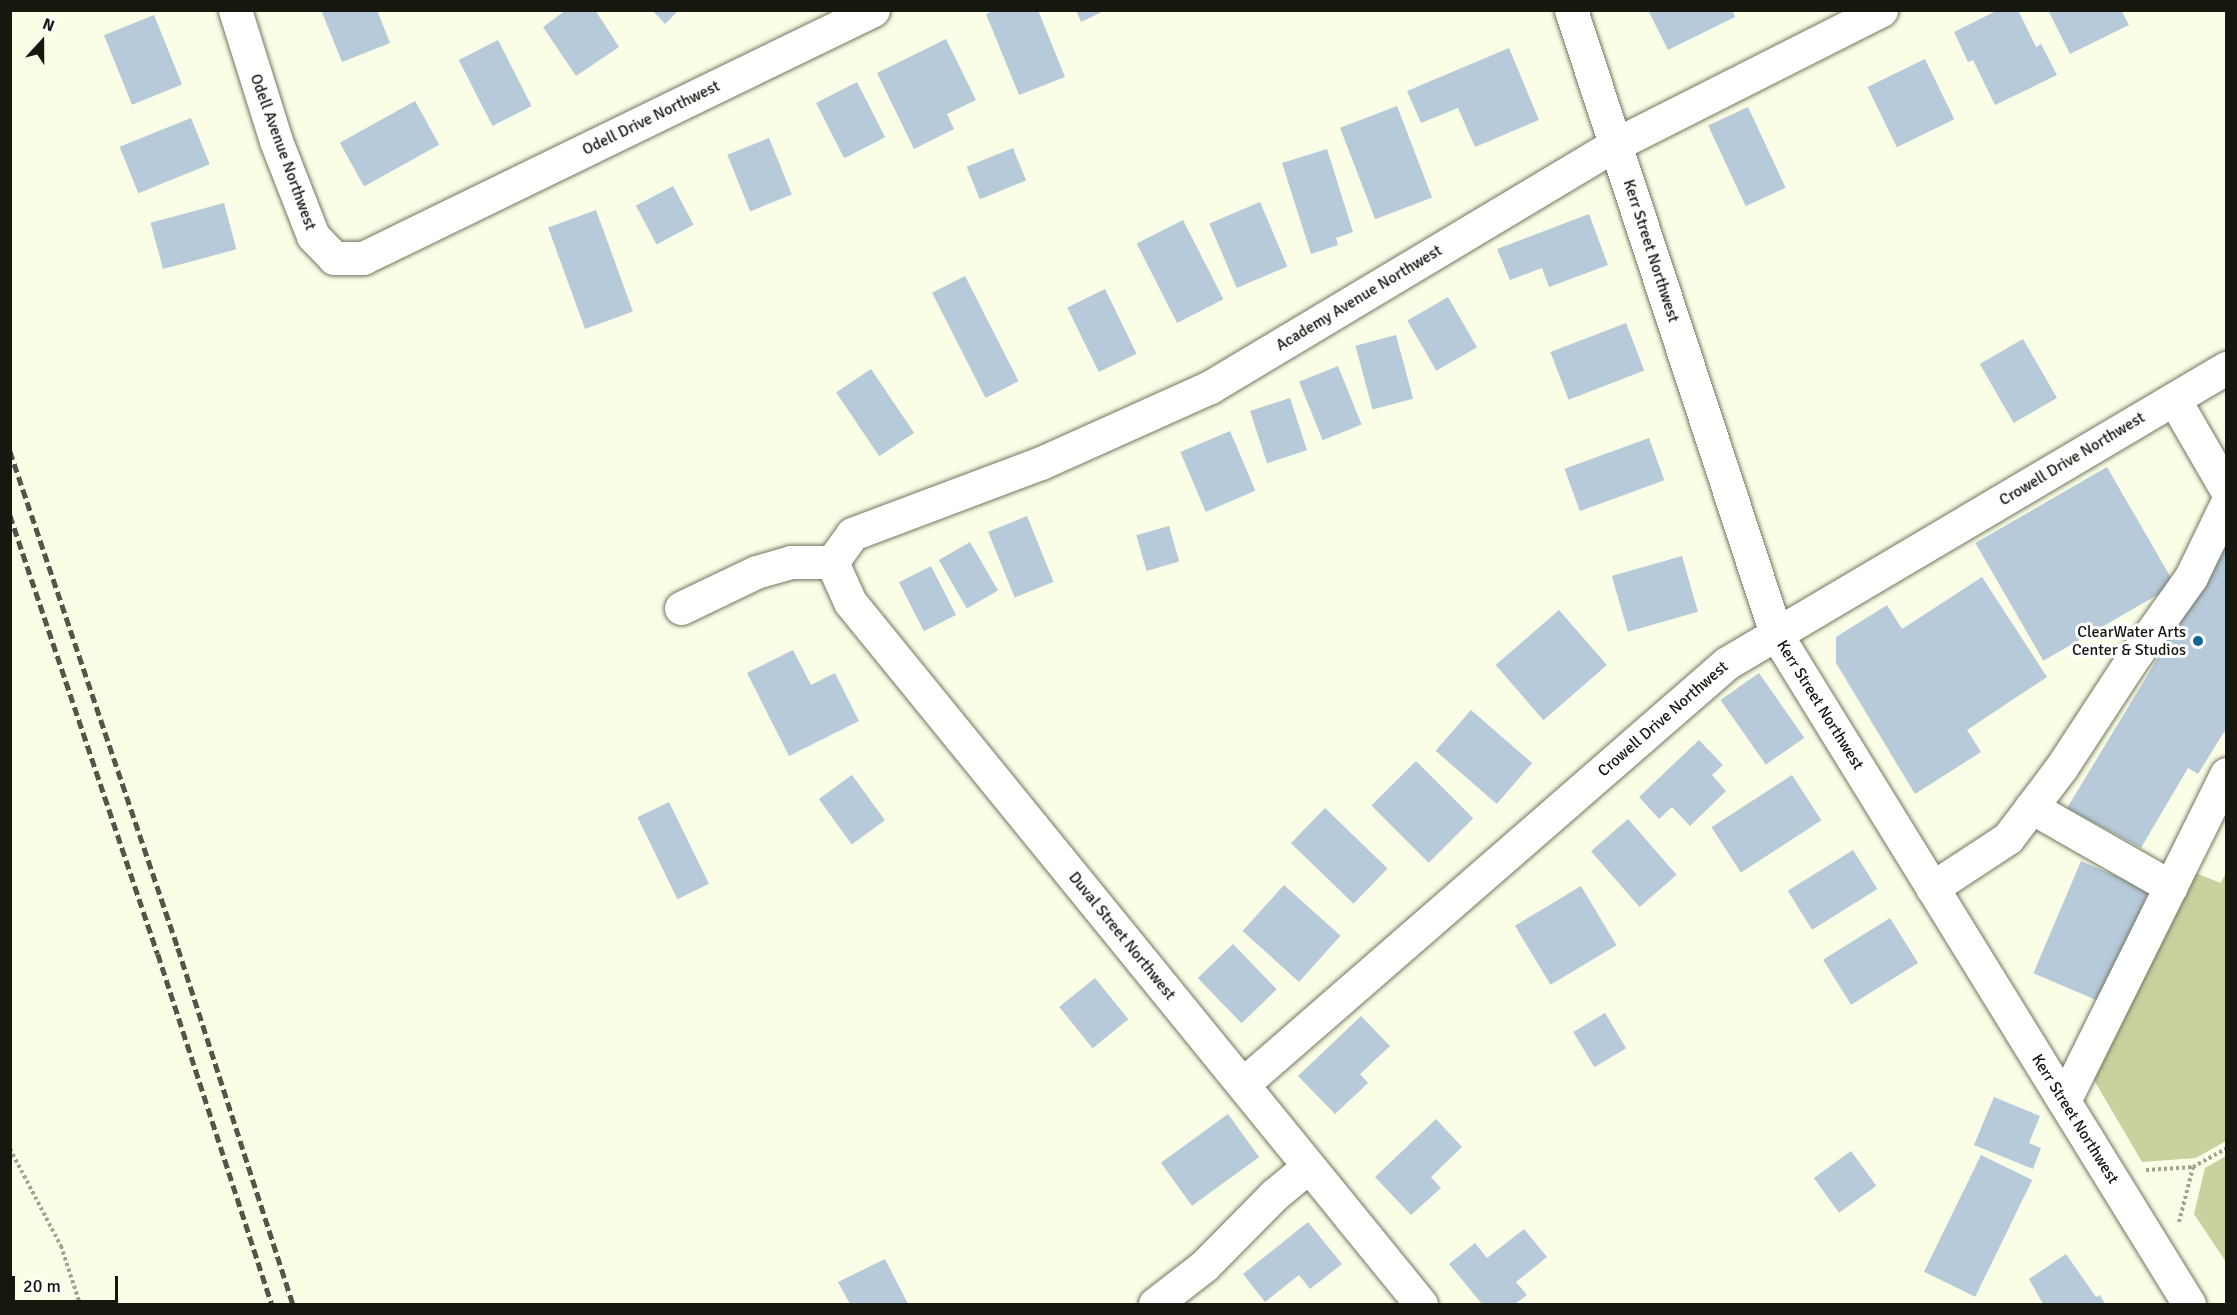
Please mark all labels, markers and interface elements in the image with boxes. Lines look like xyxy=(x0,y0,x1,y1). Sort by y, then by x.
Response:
north arrow xyxy=(12,12,72,72)
text: N xyxy=(40,14,57,37)
street label: Odell Avenue Northwest xyxy=(246,71,320,233)
street label: Odell Drive Northwest xyxy=(579,76,723,160)
street label: Kerr Street Northwest xyxy=(1619,177,1683,325)
street label: Academy Avenue Northwest xyxy=(1273,241,1445,355)
street label: Crowell Drive Northwest xyxy=(1996,408,2148,510)
place label: ClearWater Arts Center & Studios xyxy=(2072,622,2186,660)
marker: ClearWater Arts Center & Studios xyxy=(2191,634,2205,648)
street label: Kerr Street Northwest xyxy=(1772,637,1868,773)
street label: Crowell Drive Northwest xyxy=(1594,657,1732,781)
street label: Duval Street Northwest xyxy=(1064,868,1180,1004)
street label: Kerr Street Northwest xyxy=(2027,1051,2123,1187)
scale bar xyxy=(15,1264,122,1302)
text: 20 m xyxy=(23,1275,61,1297)

